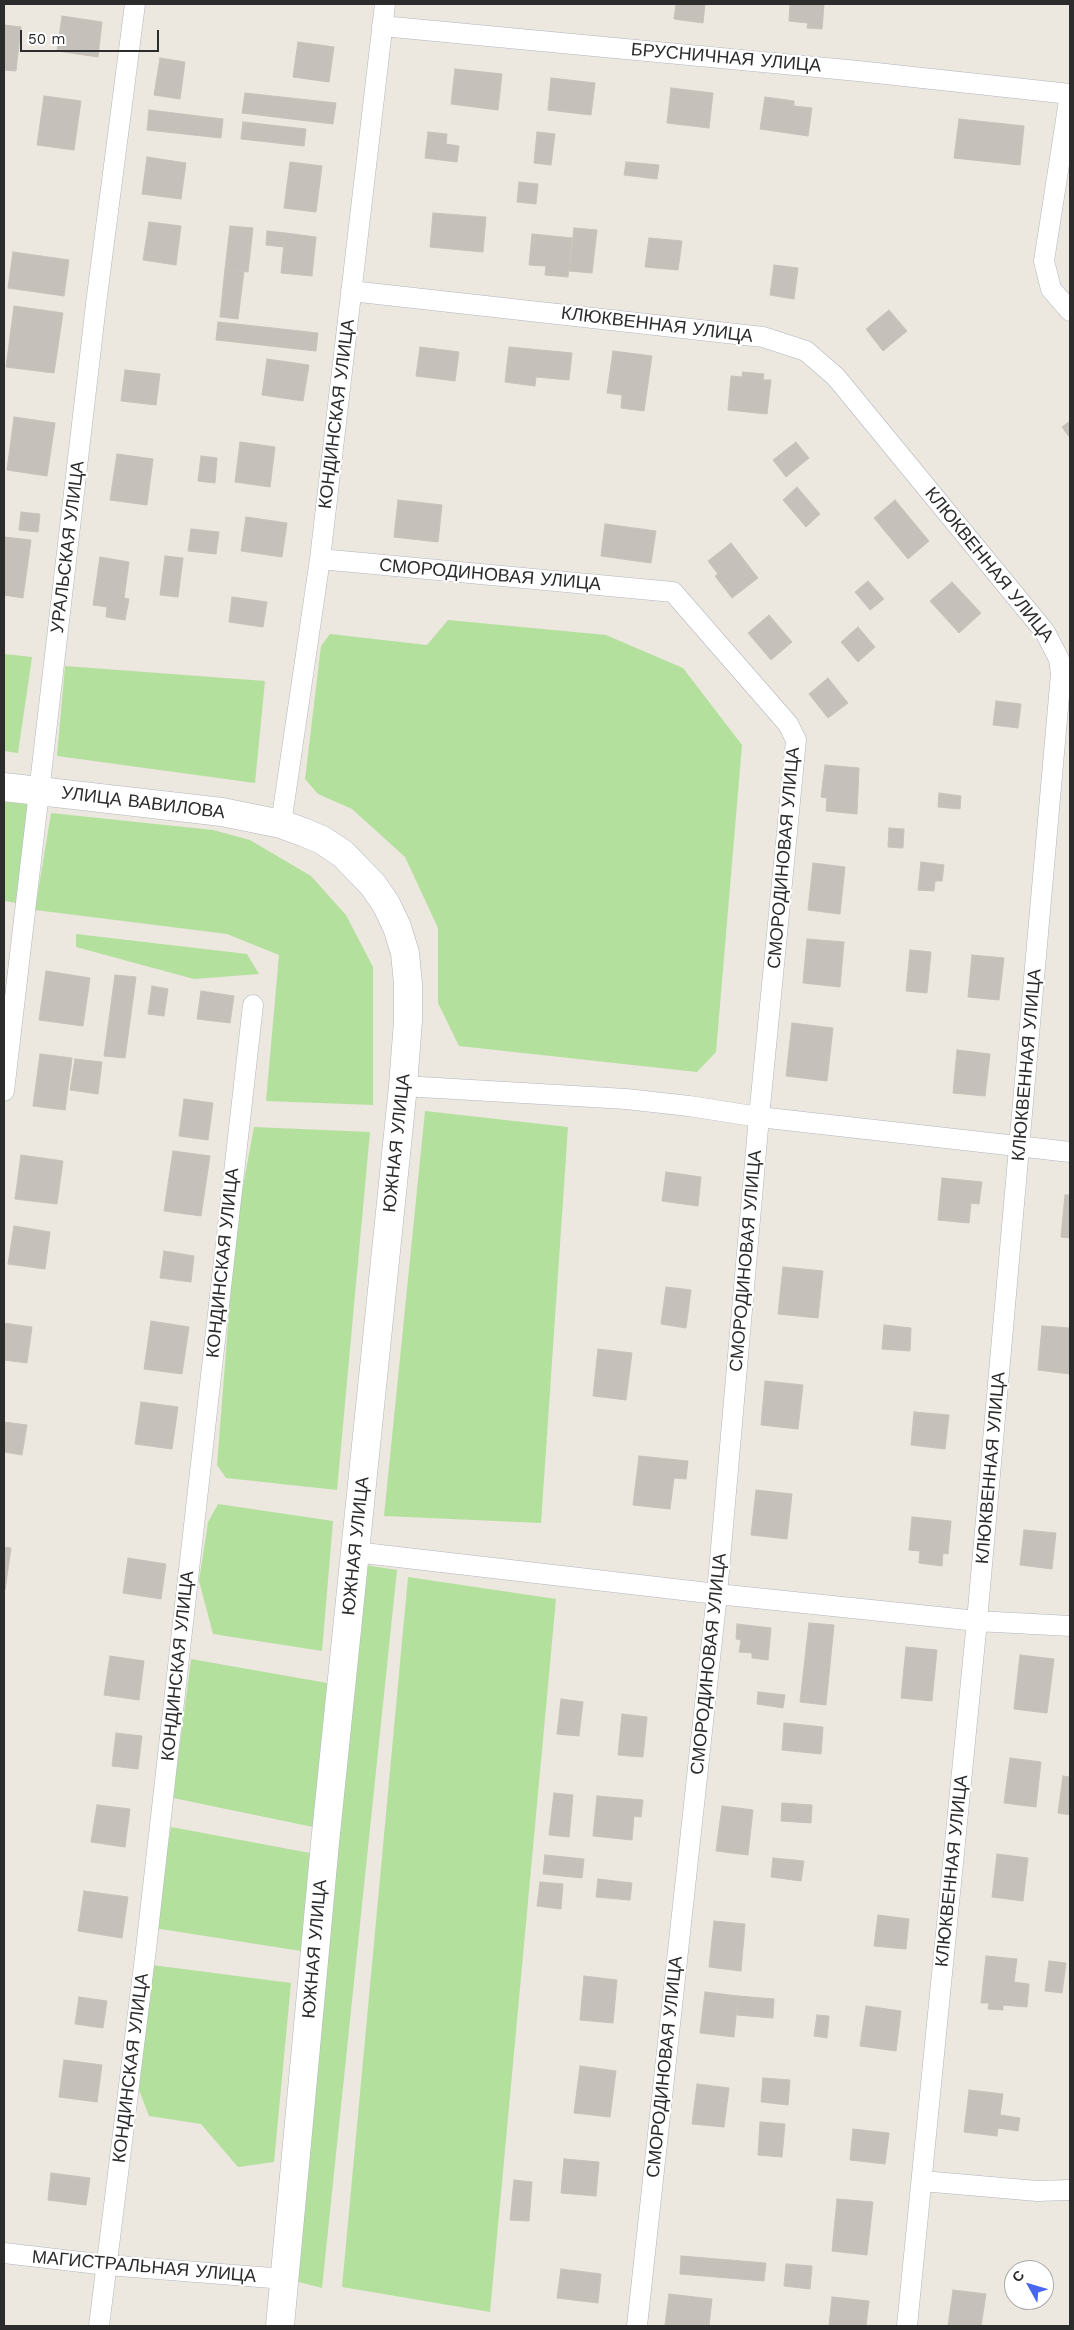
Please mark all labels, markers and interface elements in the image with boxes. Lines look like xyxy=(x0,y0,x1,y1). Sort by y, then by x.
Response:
scale bar xyxy=(22,20,161,52)
text: 50 m xyxy=(28,30,65,48)
street label: БРУСНИЧНАЯ УЛИЦА xyxy=(630,39,822,77)
street label: КЛЮКВЕННАЯ УЛИЦА xyxy=(560,303,754,347)
street label: КОНДИНСКАЯ УЛИЦА xyxy=(315,318,359,510)
street label: УРАЛЬСКАЯ УЛИЦА xyxy=(47,460,89,634)
street label: КЛЮКВЕННАЯ УЛИЦА xyxy=(920,483,1058,647)
street label: СМОРОДИНОВАЯ УЛИЦА xyxy=(378,555,602,595)
street label: СМОРОДИНОВАЯ УЛИЦА xyxy=(764,746,804,970)
street label: УЛИЦА ВАВИЛОВА xyxy=(60,782,226,824)
street label: КЛЮКВЕННАЯ УЛИЦА xyxy=(1008,968,1046,1162)
street label: ЮЖНАЯ УЛИЦА xyxy=(379,1073,415,1213)
street label: СМОРОДИНОВАЯ УЛИЦА xyxy=(726,1149,766,1373)
street label: КОНДИНСКАЯ УЛИЦА xyxy=(202,1167,244,1359)
street label: КЛЮКВЕННАЯ УЛИЦА xyxy=(972,1371,1010,1565)
street label: ЮЖНАЯ УЛИЦА xyxy=(338,1476,374,1616)
street label: СМОРОДИНОВАЯ УЛИЦА xyxy=(687,1552,731,1776)
street label: КОНДИНСКАЯ УЛИЦА xyxy=(157,1570,199,1762)
street label: КЛЮКВЕННАЯ УЛИЦА xyxy=(931,1774,973,1968)
street label: ЮЖНАЯ УЛИЦА xyxy=(298,1879,332,2019)
street label: СМОРОДИНОВАЯ УЛИЦА xyxy=(643,1955,687,2179)
street label: КОНДИНСКАЯ УЛИЦА xyxy=(109,1972,153,2164)
street label: МАГИСТРАЛЬНАЯ УЛИЦА xyxy=(31,2246,257,2288)
north arrow xyxy=(1004,2260,1054,2310)
text: С xyxy=(1009,2267,1028,2285)

